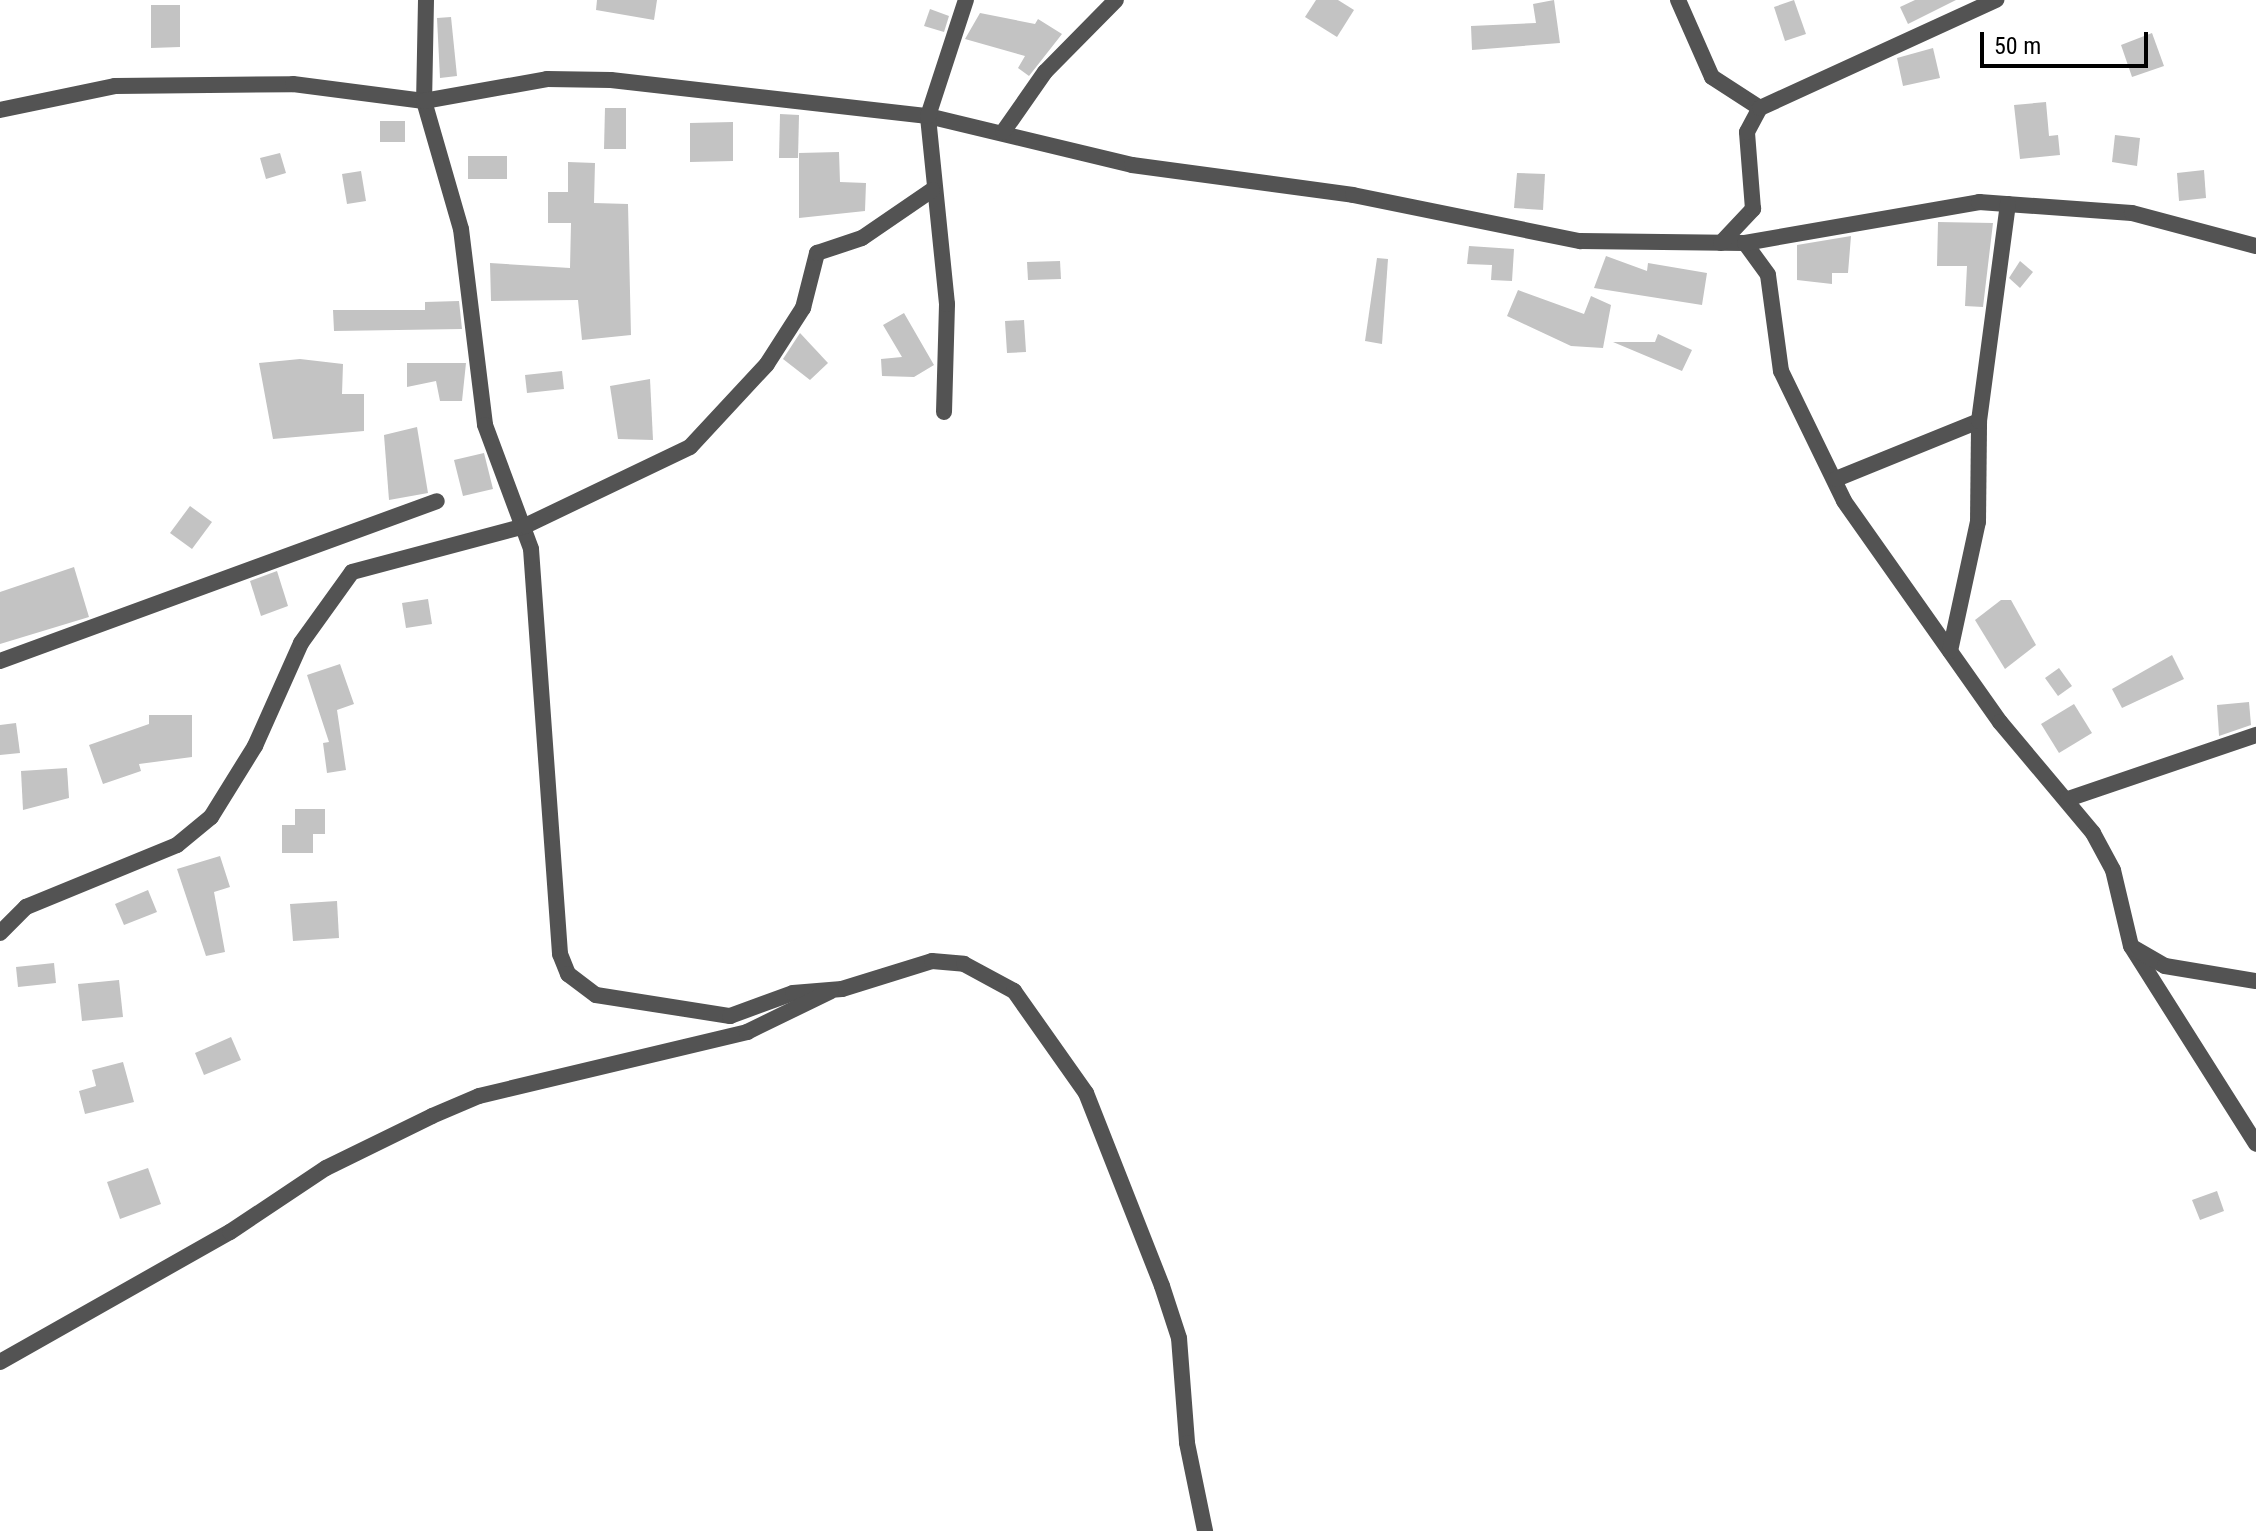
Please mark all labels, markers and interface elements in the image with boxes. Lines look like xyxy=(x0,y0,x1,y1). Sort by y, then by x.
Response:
scale bar xyxy=(1984,16,2152,66)
text: 50 m xyxy=(1994,32,2041,60)

